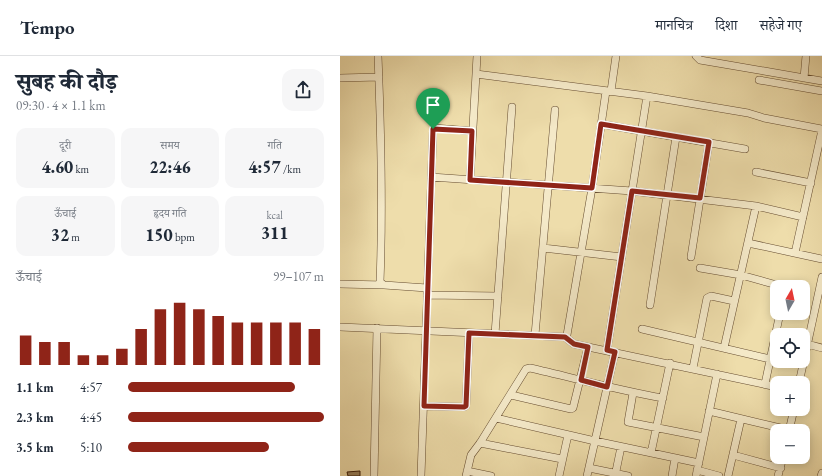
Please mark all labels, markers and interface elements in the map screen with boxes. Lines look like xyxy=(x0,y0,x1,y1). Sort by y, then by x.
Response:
text: Tempo xyxy=(20,15,75,40)
text: मानचित्र xyxy=(655,16,693,34)
text: दिशा xyxy=(715,16,737,34)
text: सहेजे गए xyxy=(759,16,802,34)
text: सुबह की दौड़ xyxy=(16,67,117,96)
button: share xyxy=(282,69,324,111)
pin xyxy=(416,88,450,129)
icon: arrive xyxy=(422,94,444,116)
text: 09:30 · 4 × 1.1 km xyxy=(16,97,106,114)
text: दूरी xyxy=(59,138,71,152)
text: समय xyxy=(160,138,180,152)
text: गति xyxy=(267,138,282,152)
text: 4.60 xyxy=(41,156,73,178)
text: 22:46 xyxy=(149,156,191,178)
text: 4:57 xyxy=(248,156,281,178)
text: km xyxy=(73,162,89,176)
text: /km xyxy=(281,162,301,176)
text: ऊँचाई xyxy=(54,206,76,220)
text: हृदय गति xyxy=(153,206,187,220)
text: kcal xyxy=(266,208,283,222)
text: 311 xyxy=(261,222,288,244)
text: 32 xyxy=(51,224,69,246)
text: 150 xyxy=(145,224,173,246)
text: m xyxy=(69,230,80,244)
text: bpm xyxy=(173,230,195,244)
text: ऊँचाई xyxy=(16,268,42,285)
text: 99–107 m xyxy=(273,268,324,285)
north arrow xyxy=(770,280,810,320)
map controls xyxy=(770,280,810,464)
button: locate xyxy=(770,328,810,368)
button: + xyxy=(770,376,810,416)
text: 1.1 km xyxy=(16,379,54,396)
text: 4:57 xyxy=(80,379,102,396)
text: 2.3 km xyxy=(16,409,54,426)
text: 4:45 xyxy=(80,409,102,426)
button: − xyxy=(770,424,810,464)
text: 3.5 km xyxy=(16,439,54,456)
text: 5:10 xyxy=(80,439,102,456)

